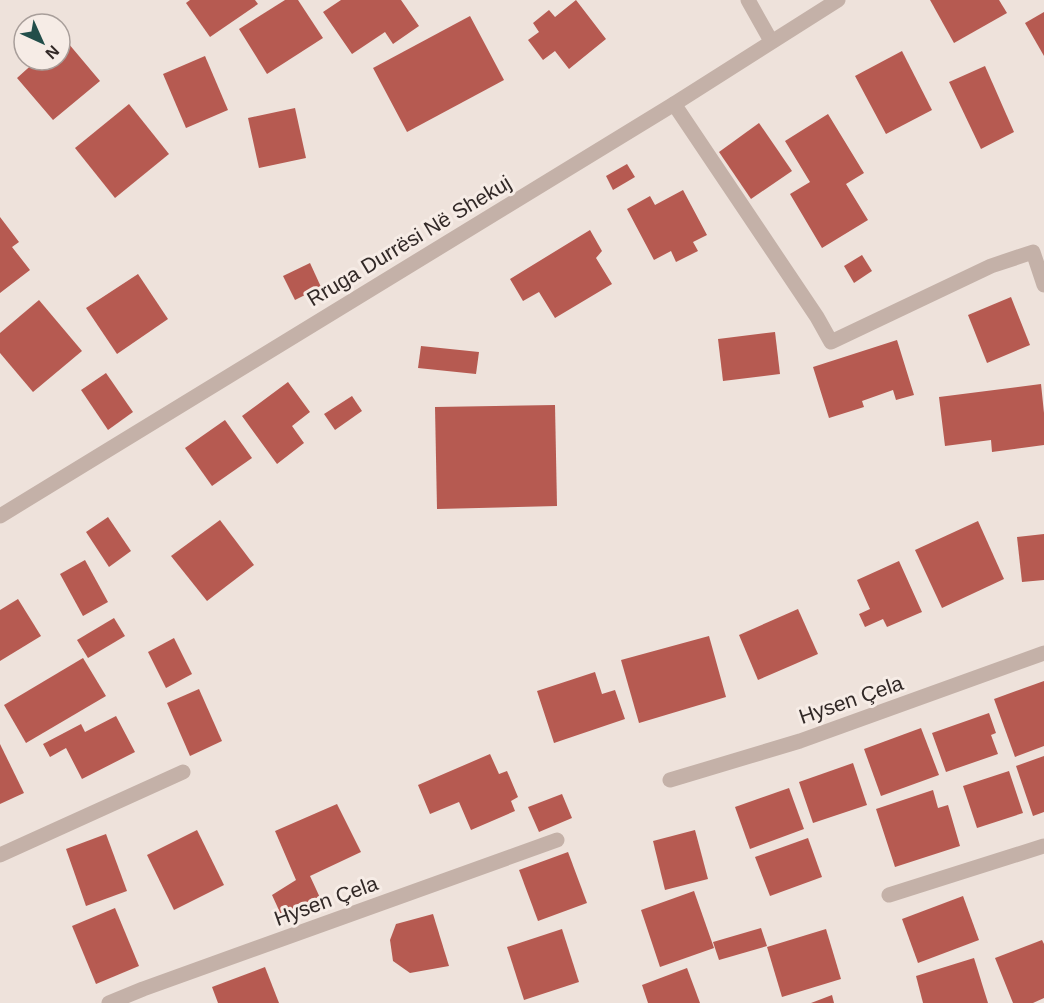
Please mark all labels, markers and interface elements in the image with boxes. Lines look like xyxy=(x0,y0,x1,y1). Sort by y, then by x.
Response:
north arrow xyxy=(12,12,72,72)
text: N xyxy=(42,42,62,62)
street label: Rruga Durrësi Në Shekuj xyxy=(303,171,515,311)
street label: Hysen Çela xyxy=(796,671,906,728)
street label: Hysen Çela xyxy=(271,871,381,930)

